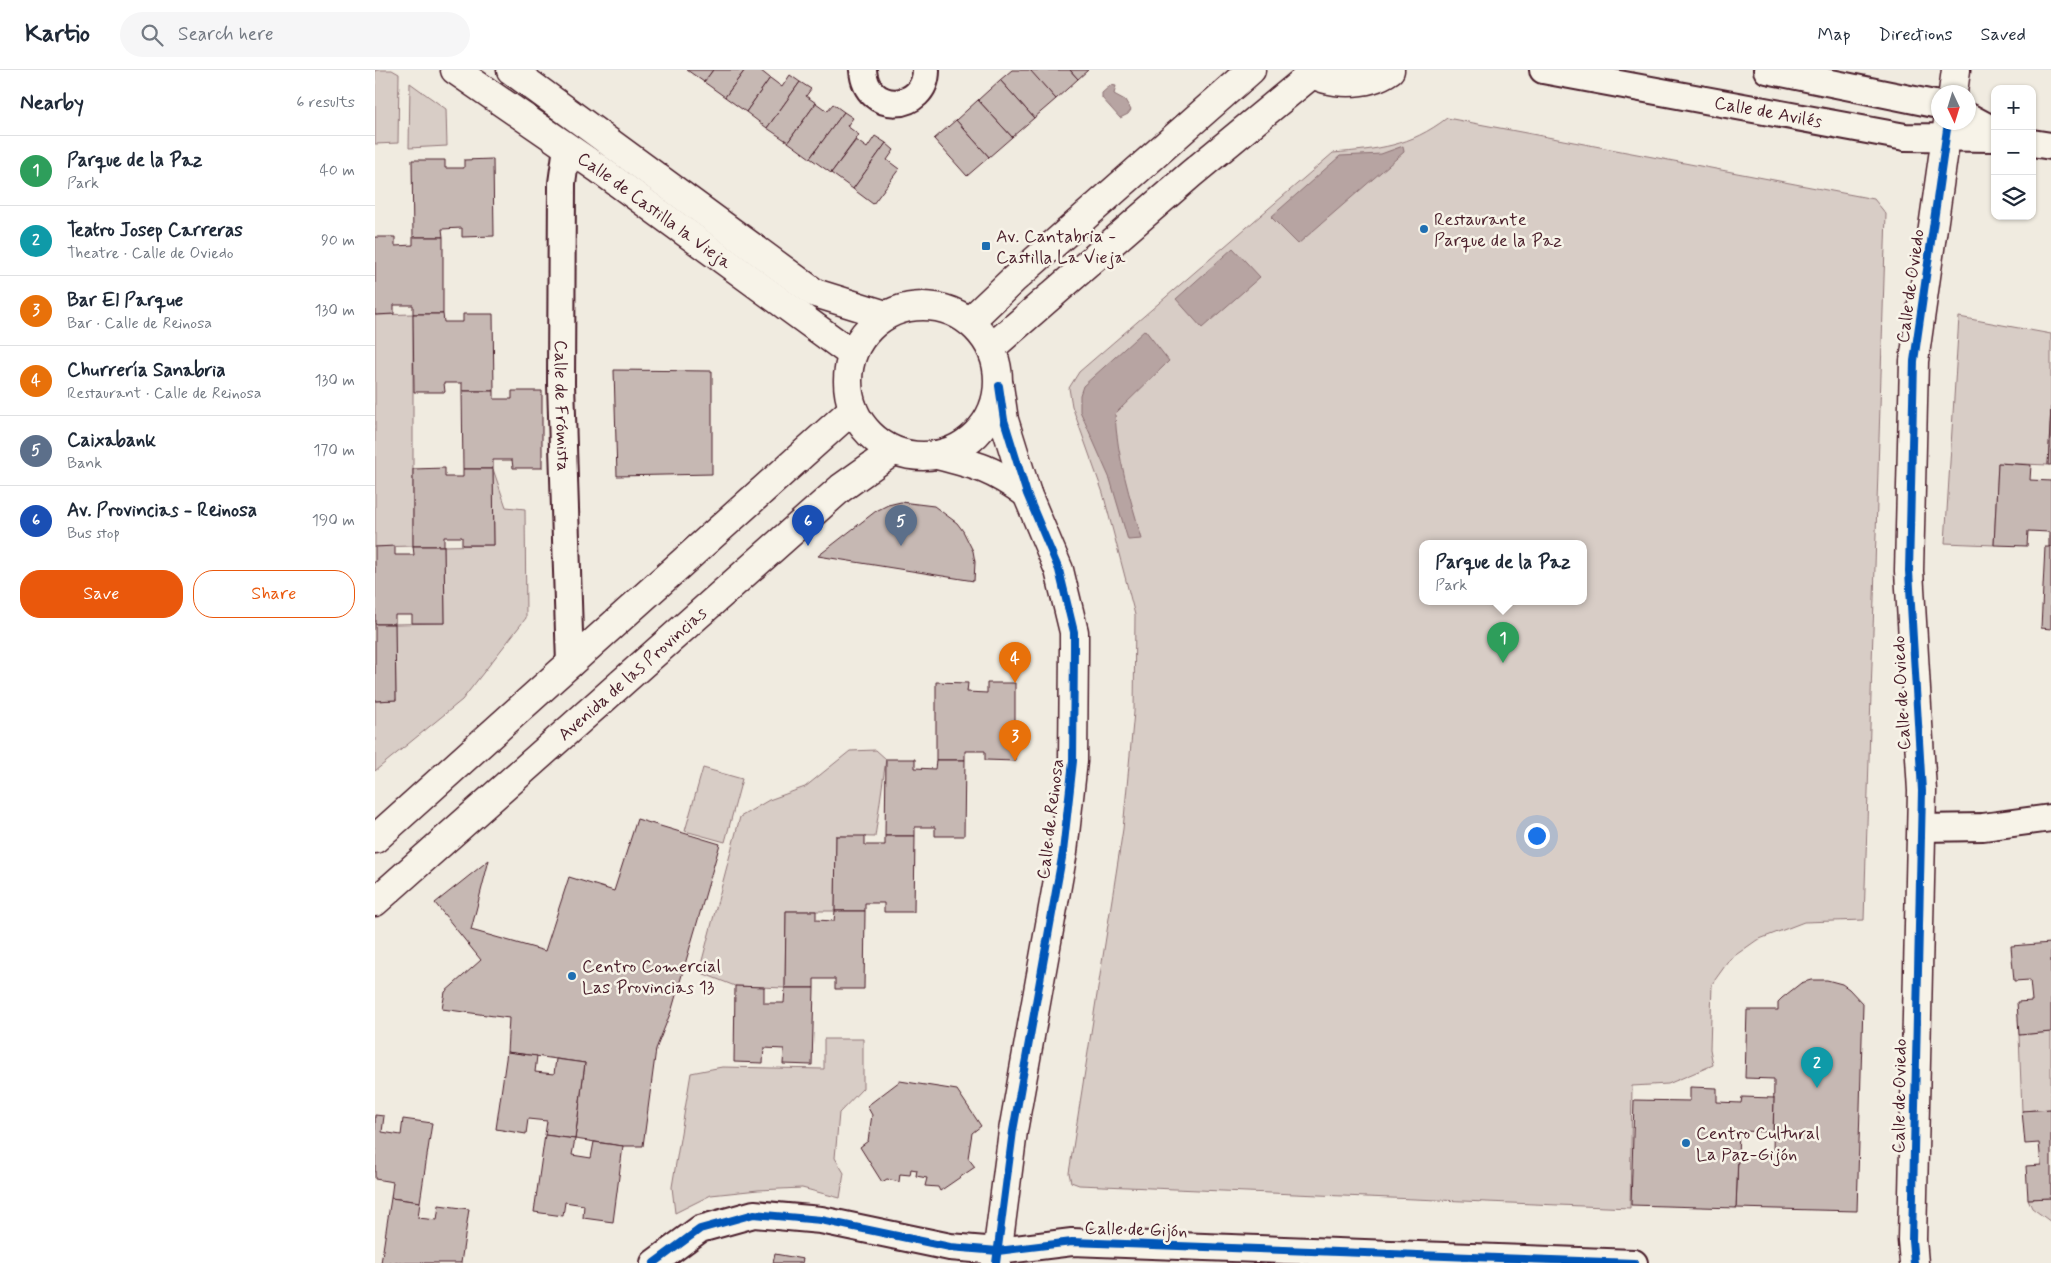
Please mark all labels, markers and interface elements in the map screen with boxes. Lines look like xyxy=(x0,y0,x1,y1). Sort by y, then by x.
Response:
search box xyxy=(120,12,470,57)
text: Kartio xyxy=(25,19,90,50)
icon: search xyxy=(138,21,166,49)
text: Search here xyxy=(178,22,274,47)
text: Map xyxy=(1818,23,1851,47)
text: Directions xyxy=(1879,23,1953,47)
text: Saved xyxy=(1981,23,2026,47)
north arrow xyxy=(1931,85,1976,130)
map controls xyxy=(1991,85,2036,220)
button: + xyxy=(1991,85,2036,130)
text: Nearby xyxy=(20,89,84,117)
street label: Calle de Avilés xyxy=(1712,91,1824,134)
text: 6 results xyxy=(296,92,355,113)
button: − xyxy=(1991,130,2036,175)
street label: Calle de Castilla la Vieja xyxy=(572,147,736,275)
text: Parque de la Paz xyxy=(67,148,202,173)
text: 1 xyxy=(32,160,40,181)
text: 40 m xyxy=(319,160,355,181)
text: Park xyxy=(67,173,99,194)
button: layers xyxy=(1991,175,2036,220)
place label: Restaurante Parque de la Paz xyxy=(1434,208,1562,253)
text: Teatro Josep Carreras xyxy=(67,218,243,243)
marker: Restaurante Parque de la Paz xyxy=(1418,223,1430,235)
place label: Av. Cantabria - Castilla La Vieja xyxy=(996,225,1126,270)
street label: Calle de Oviedo xyxy=(1891,228,1931,345)
text: 2 xyxy=(32,230,40,251)
text: 90 m xyxy=(321,230,355,251)
marker: Av. Cantabria - Castilla La Vieja xyxy=(980,240,992,252)
text: Theatre · Calle de Oviedo xyxy=(67,243,234,264)
text: Bar El Parque xyxy=(67,288,183,313)
text: 3 xyxy=(32,300,40,321)
text: 130 m xyxy=(314,300,355,321)
text: Bar · Calle de Reinosa xyxy=(67,313,212,334)
street label: Calle de Frómista xyxy=(548,340,575,472)
text: Churrería Sanabria xyxy=(67,358,226,383)
text: 4 xyxy=(31,370,41,391)
text: 130 m xyxy=(314,370,355,391)
text: Restaurant · Calle de Reinosa xyxy=(67,383,262,404)
text: Caixabank xyxy=(67,428,156,453)
text: 5 xyxy=(31,440,41,461)
text: 170 m xyxy=(313,440,355,461)
text: Bank xyxy=(67,453,102,474)
text: Av. Provincias - Reinosa xyxy=(67,498,257,523)
pin: 6 xyxy=(792,505,824,546)
pin: 5 xyxy=(885,505,917,546)
text: 6 xyxy=(32,510,40,531)
text: 190 m xyxy=(312,510,355,531)
text: Bus stop xyxy=(67,523,120,544)
popup xyxy=(1419,540,1587,605)
text: Parque de la Paz xyxy=(1435,550,1571,575)
button: Save xyxy=(20,570,183,618)
button: Share xyxy=(193,570,355,618)
text: Park xyxy=(1435,575,1467,596)
street label: Avenida de las Provincias xyxy=(553,602,712,747)
pin: 1 xyxy=(1487,622,1519,663)
street label: Calle de Oviedo xyxy=(1887,635,1917,751)
pin: 4 xyxy=(999,642,1031,683)
pin: 3 xyxy=(999,720,1031,761)
street label: Calle de Reinosa xyxy=(1032,757,1070,881)
your location xyxy=(1524,823,1550,849)
place label: Centro Comercial Las Provincias 13 xyxy=(582,955,721,1000)
marker: Centro Comercial Las Provincias 13 xyxy=(566,970,578,982)
street label: Calle de Oviedo xyxy=(1887,1038,1913,1154)
pin: 2 xyxy=(1801,1047,1833,1088)
place label: Centro Cultural La Paz-Gijón xyxy=(1696,1122,1820,1167)
marker: Centro Cultural La Paz-Gijón xyxy=(1680,1137,1692,1149)
street label: Calle de Gijón xyxy=(1084,1216,1188,1244)

